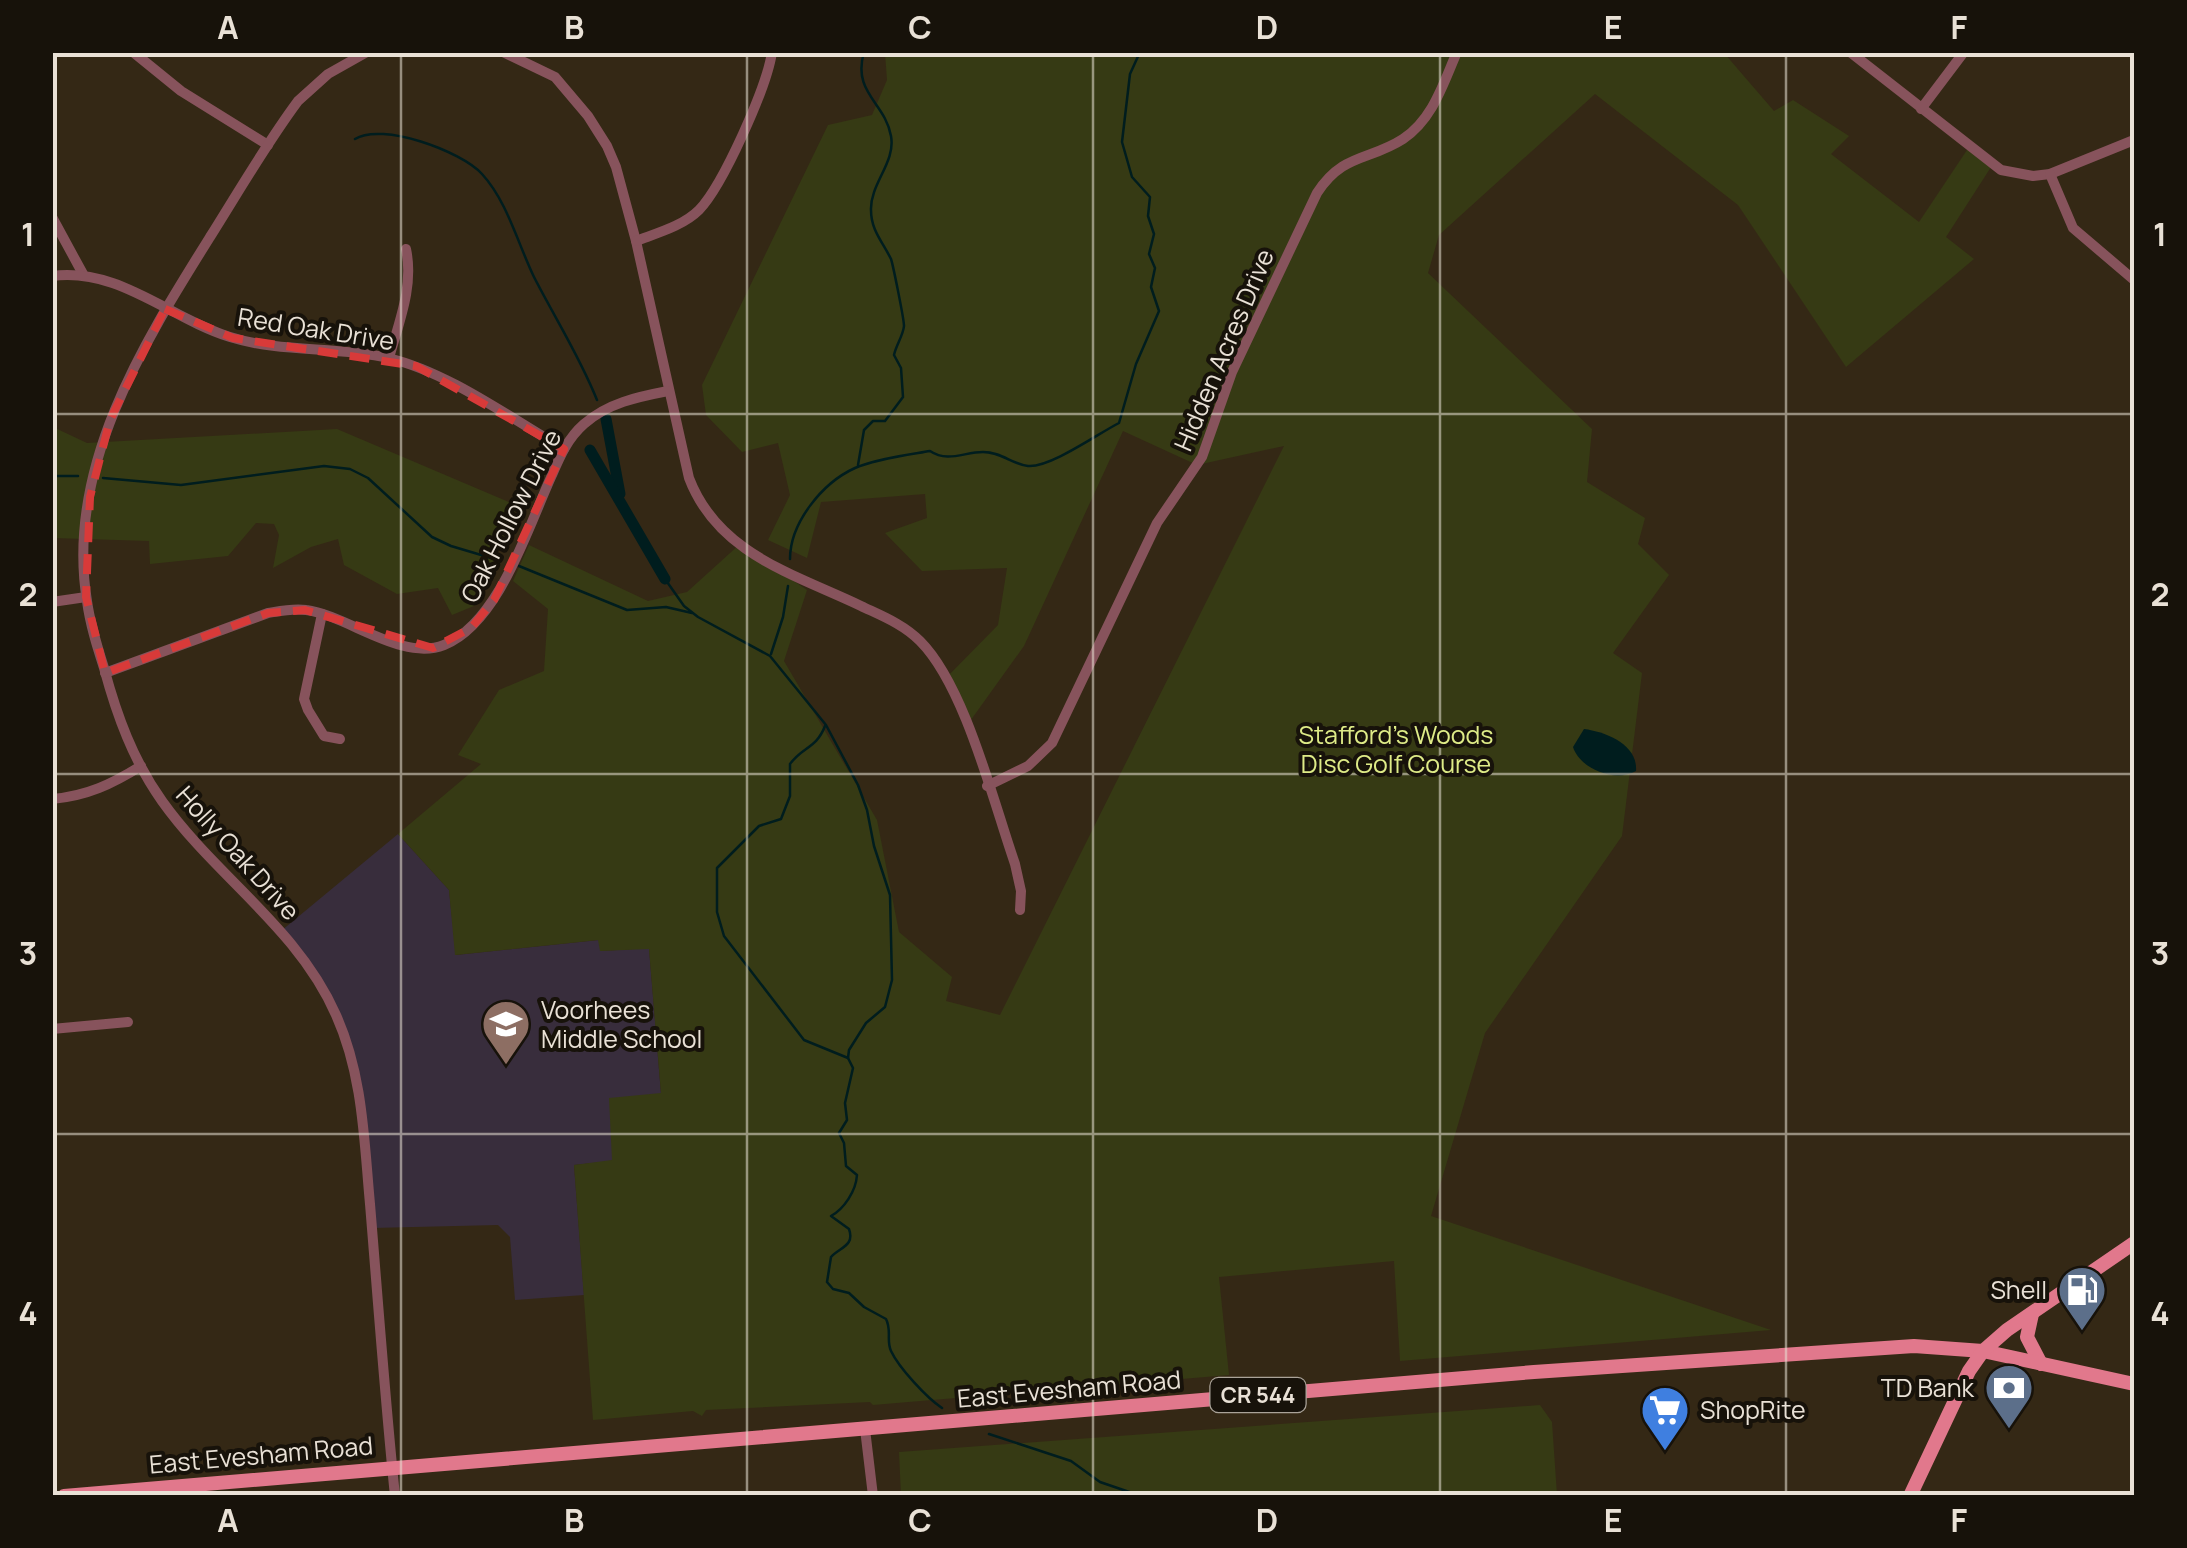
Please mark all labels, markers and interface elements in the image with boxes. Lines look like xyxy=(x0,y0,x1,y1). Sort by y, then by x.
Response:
text: A xyxy=(217,5,239,49)
text: B xyxy=(564,5,584,49)
text: C xyxy=(908,5,932,49)
text: D xyxy=(1256,5,1278,49)
text: E xyxy=(1604,5,1622,49)
text: F xyxy=(1951,5,1968,49)
text: 1 xyxy=(21,212,35,256)
text: 1 xyxy=(2153,212,2167,256)
street label: Hidden Acres Drive xyxy=(1165,243,1282,456)
street label: Red Oak Drive xyxy=(235,299,397,358)
street label: Oak Hollow Drive xyxy=(452,423,569,608)
text: 2 xyxy=(18,572,38,616)
text: 2 xyxy=(2150,572,2170,616)
park label: Stafford's Woods Disc Golf Course xyxy=(1299,717,1493,781)
street label: Holly Oak Drive xyxy=(169,778,308,927)
text: 3 xyxy=(19,931,37,975)
text: 3 xyxy=(2151,931,2169,975)
place label: Voorhees Middle School xyxy=(541,992,702,1056)
school or university icon: Voorhees Middle School xyxy=(480,998,532,1066)
fuel station icon: Shell xyxy=(2056,1264,2108,1332)
place label: Shell xyxy=(1990,1272,2047,1307)
text: 4 xyxy=(18,1291,38,1335)
text: 4 xyxy=(2150,1291,2170,1335)
street label: East Evesham Road xyxy=(956,1361,1182,1416)
bank icon: TD Bank xyxy=(1983,1362,2035,1430)
place label: TD Bank xyxy=(1881,1370,1975,1405)
road number: CR 544 xyxy=(1210,1378,1306,1412)
supermarket icon: ShopRite xyxy=(1639,1384,1691,1452)
place label: ShopRite xyxy=(1700,1392,1806,1427)
street label: East Evesham Road xyxy=(148,1427,374,1482)
text: A xyxy=(217,1498,239,1542)
text: B xyxy=(564,1498,584,1542)
text: C xyxy=(908,1498,932,1542)
text: D xyxy=(1256,1498,1278,1542)
text: E xyxy=(1604,1498,1622,1542)
text: F xyxy=(1951,1498,1968,1542)

